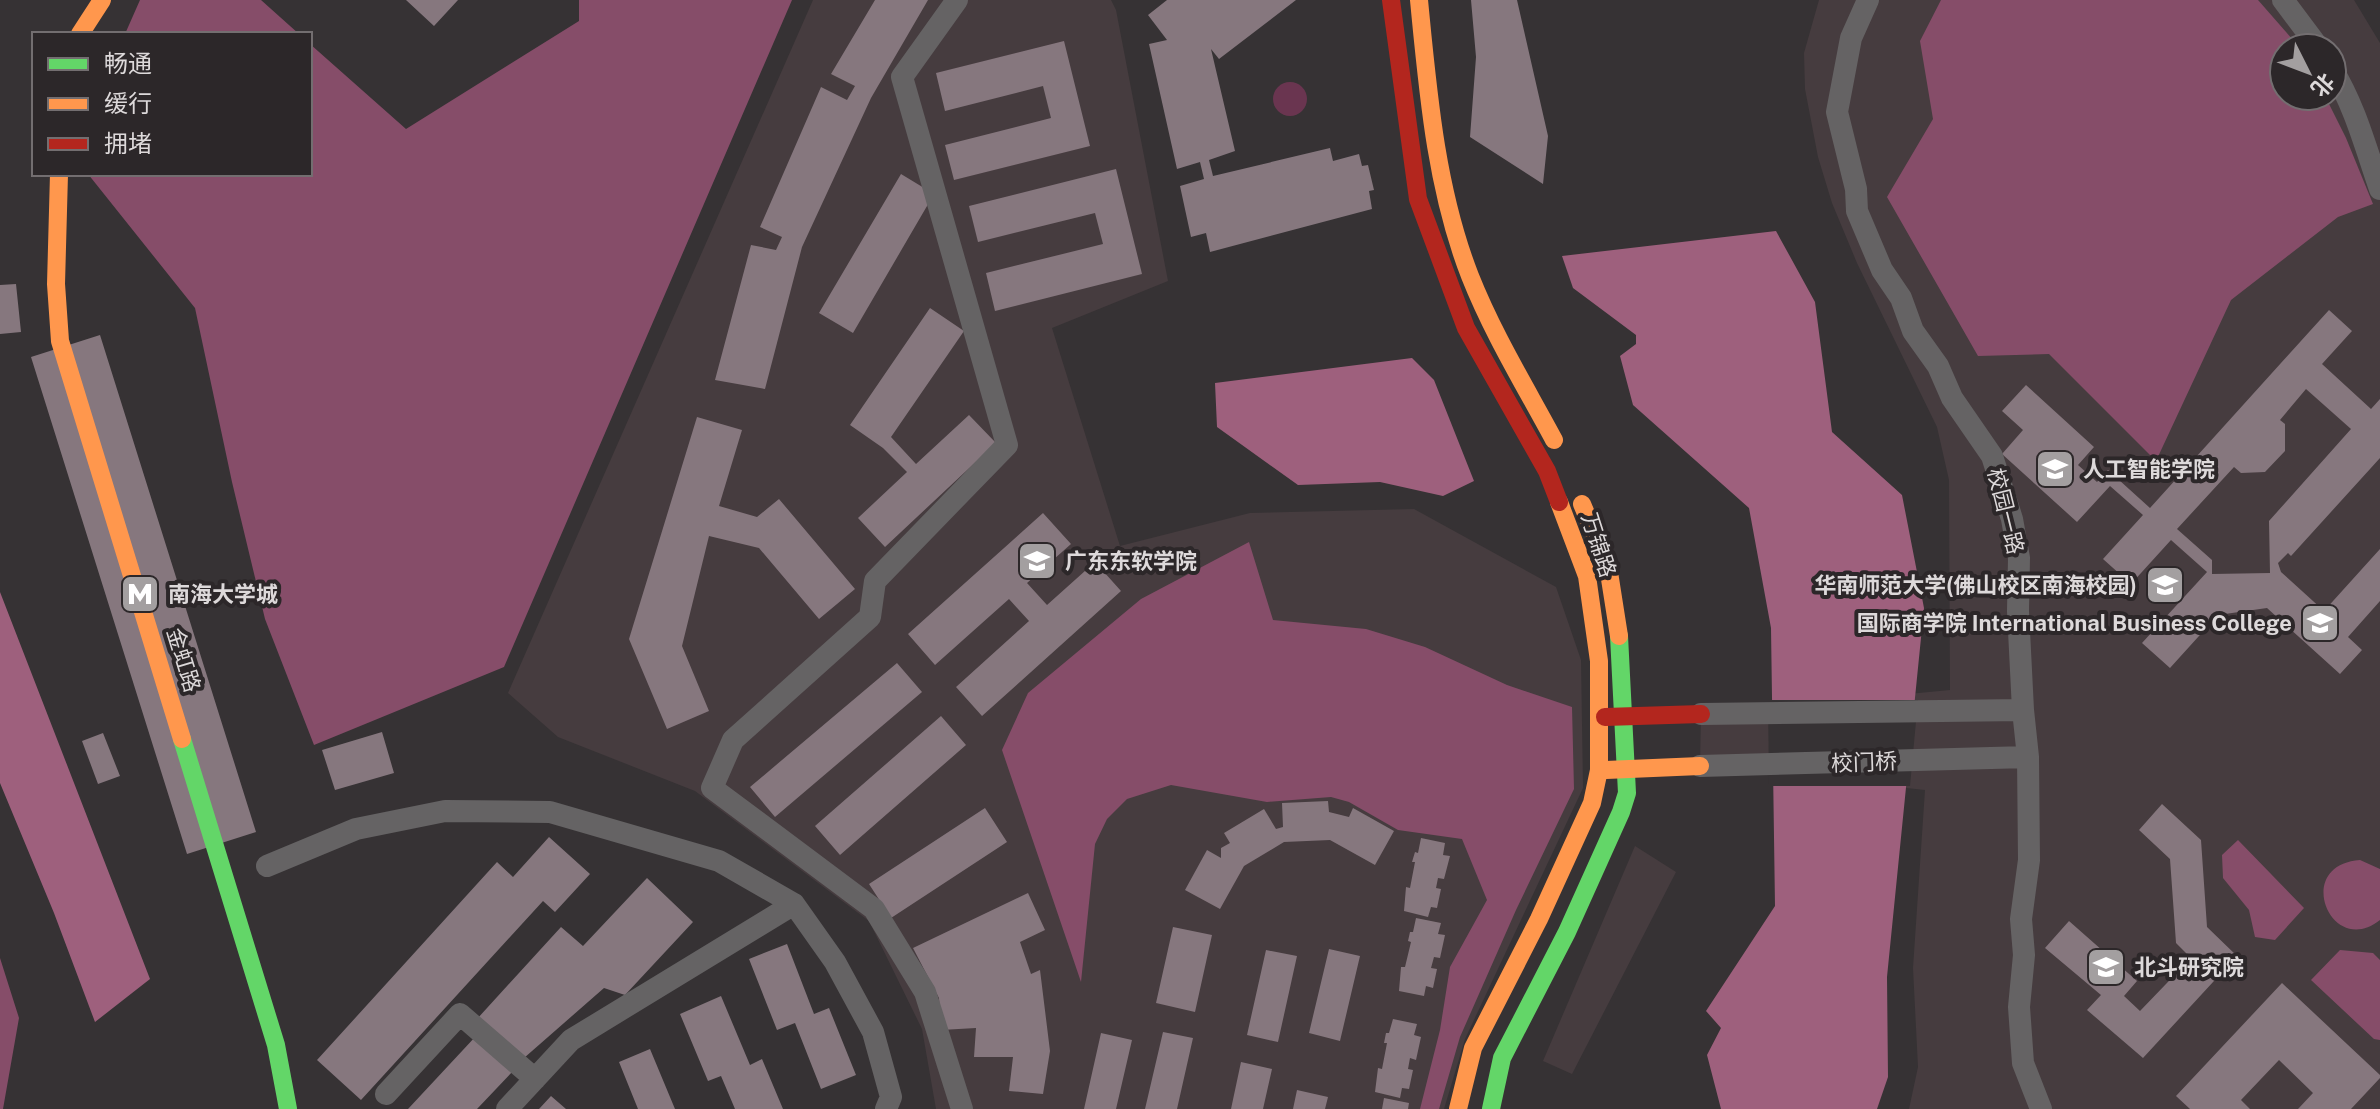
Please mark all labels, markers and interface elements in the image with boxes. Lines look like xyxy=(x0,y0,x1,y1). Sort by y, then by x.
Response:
legend xyxy=(32,32,312,176)
north arrow xyxy=(2268,32,2348,112)
text: 畅通 xyxy=(104,49,152,77)
text: 北 xyxy=(2306,69,2340,102)
text: 缓行 xyxy=(104,89,152,117)
text: 拥堵 xyxy=(104,129,152,157)
school or university icon: 人工智能学院 xyxy=(2034,448,2076,490)
place label: 人工智能学院 xyxy=(2083,456,2215,482)
street label: 校园一路 xyxy=(1983,465,2029,557)
street label: 万锦路 xyxy=(1576,510,1622,580)
school or university icon: 广东东软学院 xyxy=(1016,540,1058,582)
place label: 广东东软学院 xyxy=(1065,548,1197,574)
school or university icon: 华南师范大学(佛山校区南海校园) xyxy=(2144,564,2186,606)
place label: 华南师范大学(佛山校区南海校园) xyxy=(1814,572,2137,598)
metro station icon: 南海大学城 xyxy=(119,573,161,615)
place label: 南海大学城 xyxy=(168,581,278,607)
school or university icon: 国际商学院 International Business College xyxy=(2299,602,2341,644)
place label: 国际商学院 International Business College xyxy=(1857,610,2292,636)
street label: 金虹路 xyxy=(162,625,206,695)
street label: 校门桥 xyxy=(1831,748,1897,776)
school or university icon: 北斗研究院 xyxy=(2085,946,2127,988)
place label: 北斗研究院 xyxy=(2134,954,2244,980)

